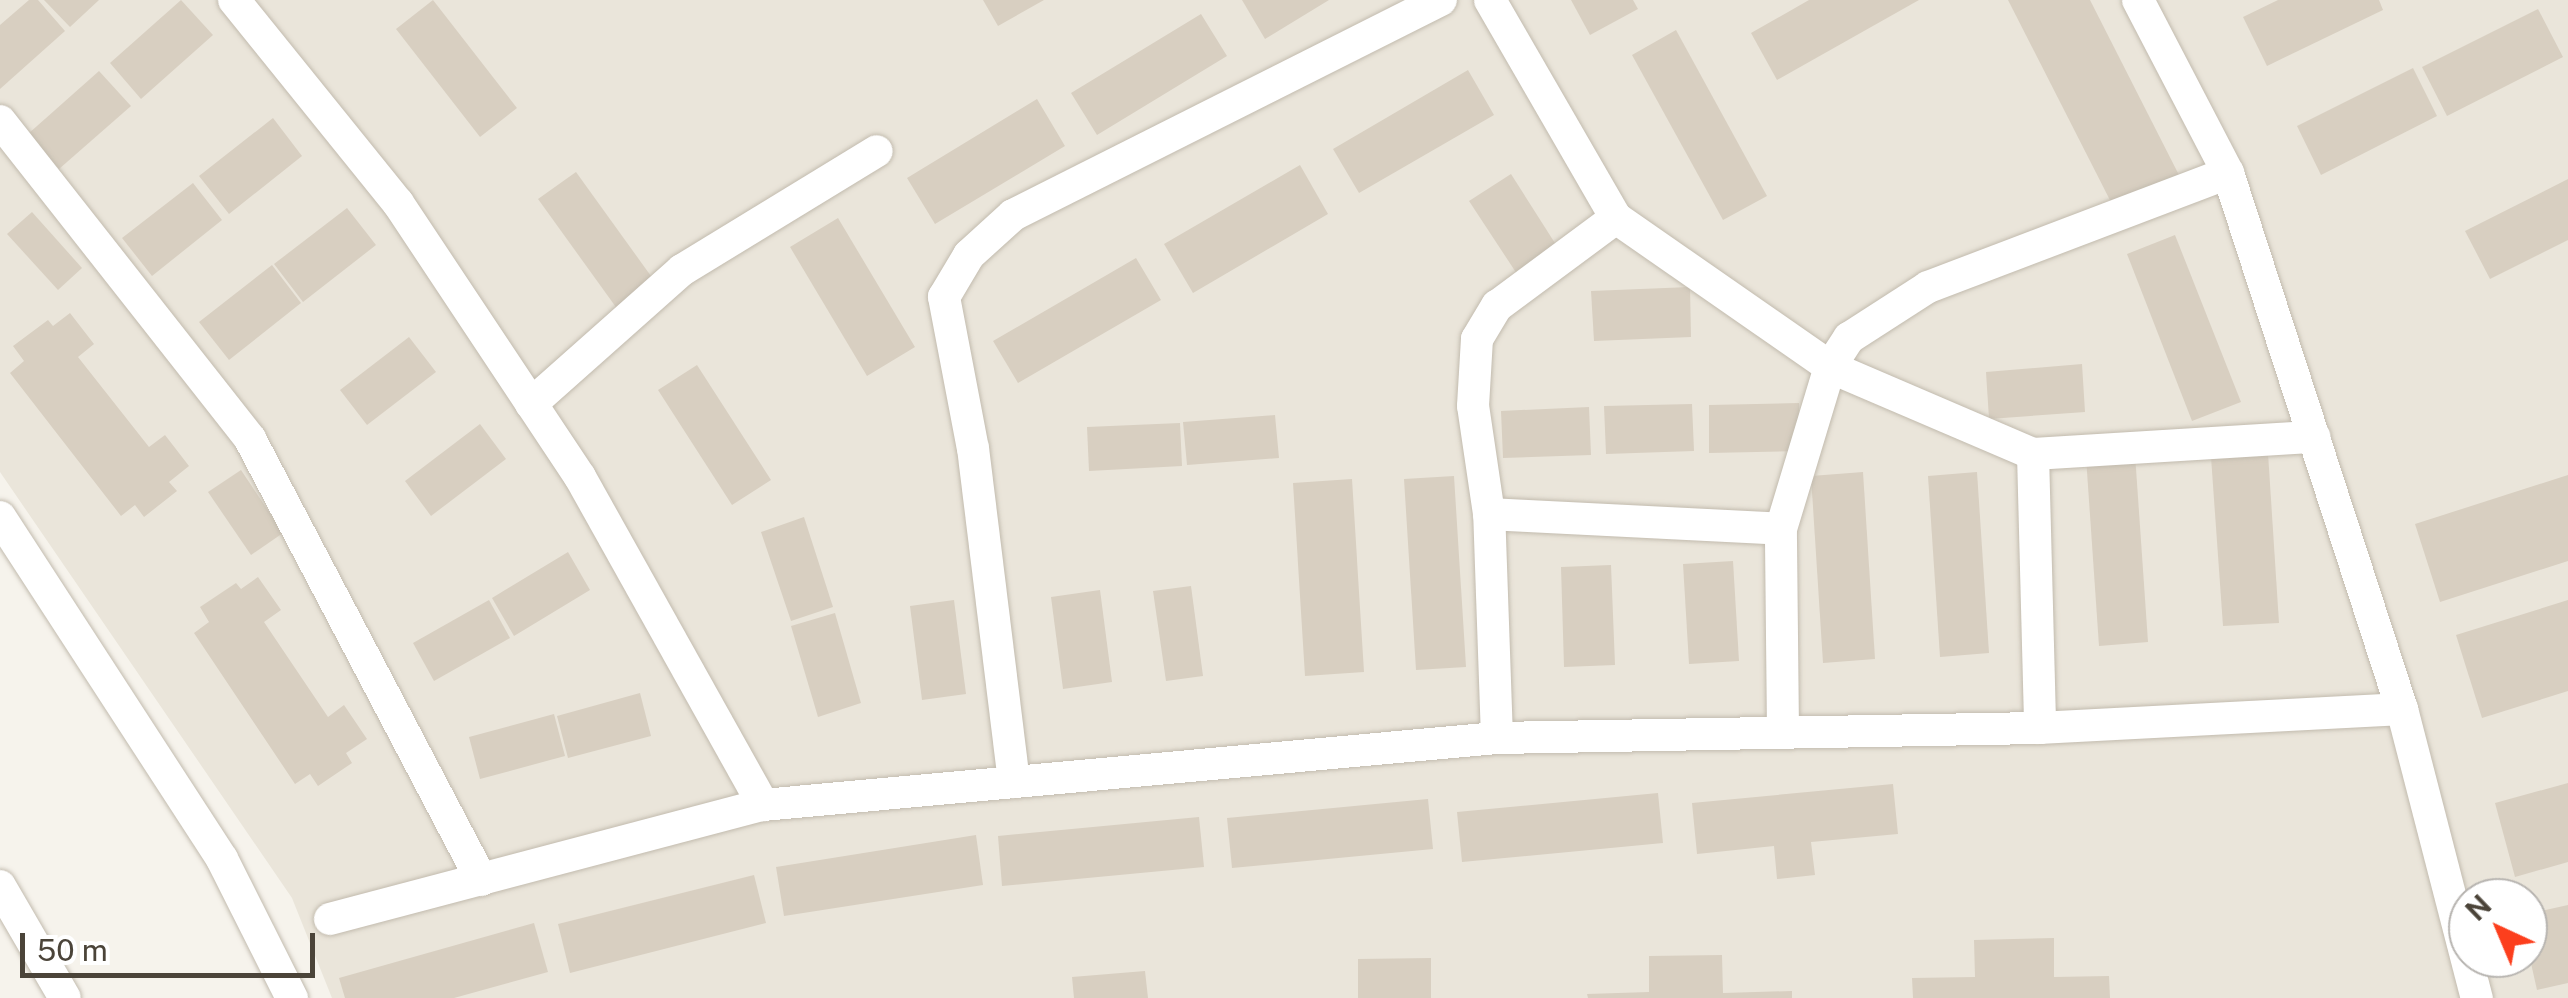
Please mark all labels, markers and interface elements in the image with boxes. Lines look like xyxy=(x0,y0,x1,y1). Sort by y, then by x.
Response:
north arrow xyxy=(2448,878,2548,978)
text: N xyxy=(2459,888,2498,927)
scale bar xyxy=(25,913,320,975)
text: 50 m xyxy=(37,932,108,968)

